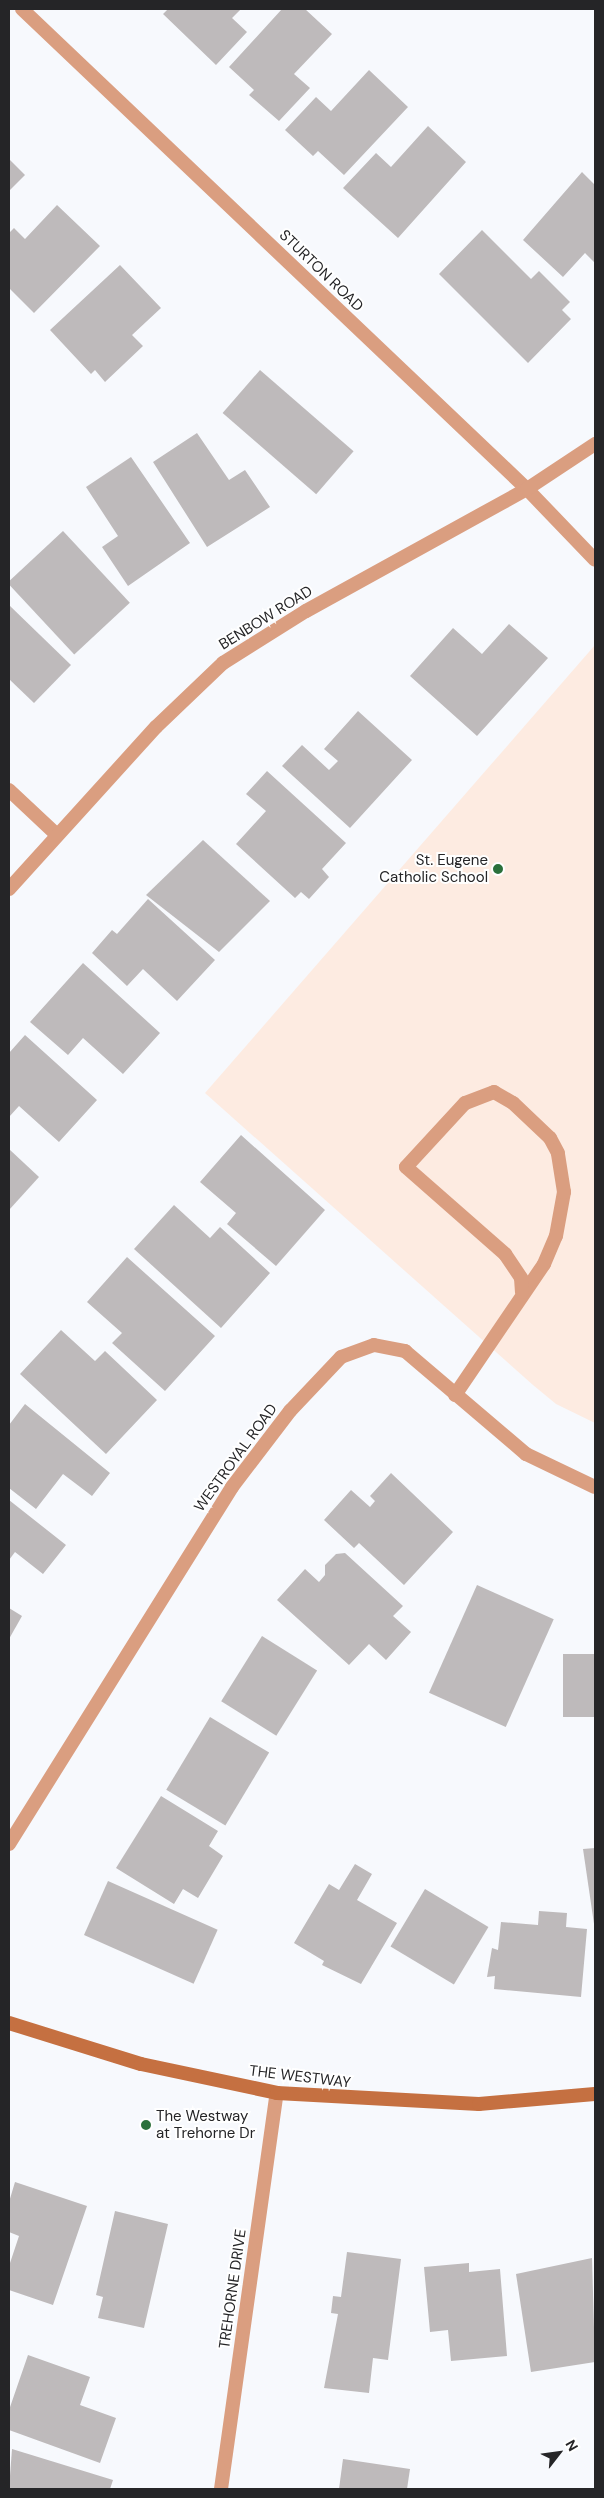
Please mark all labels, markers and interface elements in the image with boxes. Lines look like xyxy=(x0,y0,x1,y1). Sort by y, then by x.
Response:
street label: STURTON ROAD xyxy=(275,226,367,316)
street label: BENBOW ROAD xyxy=(216,582,316,654)
place label: St. Eugene Catholic School xyxy=(379,851,488,886)
marker: St. Eugene Catholic School xyxy=(492,863,504,875)
street label: WESTROYAL ROAD xyxy=(191,1400,281,1516)
street label: THE WESTWAY xyxy=(248,2062,352,2092)
place label: The Westway at Trehorne Dr xyxy=(156,2107,255,2142)
marker: The Westway at Trehorne Dr xyxy=(140,2119,152,2131)
street label: TREHORNE DRIVE xyxy=(216,2228,250,2350)
north arrow xyxy=(534,2428,584,2478)
text: N xyxy=(562,2437,582,2454)

